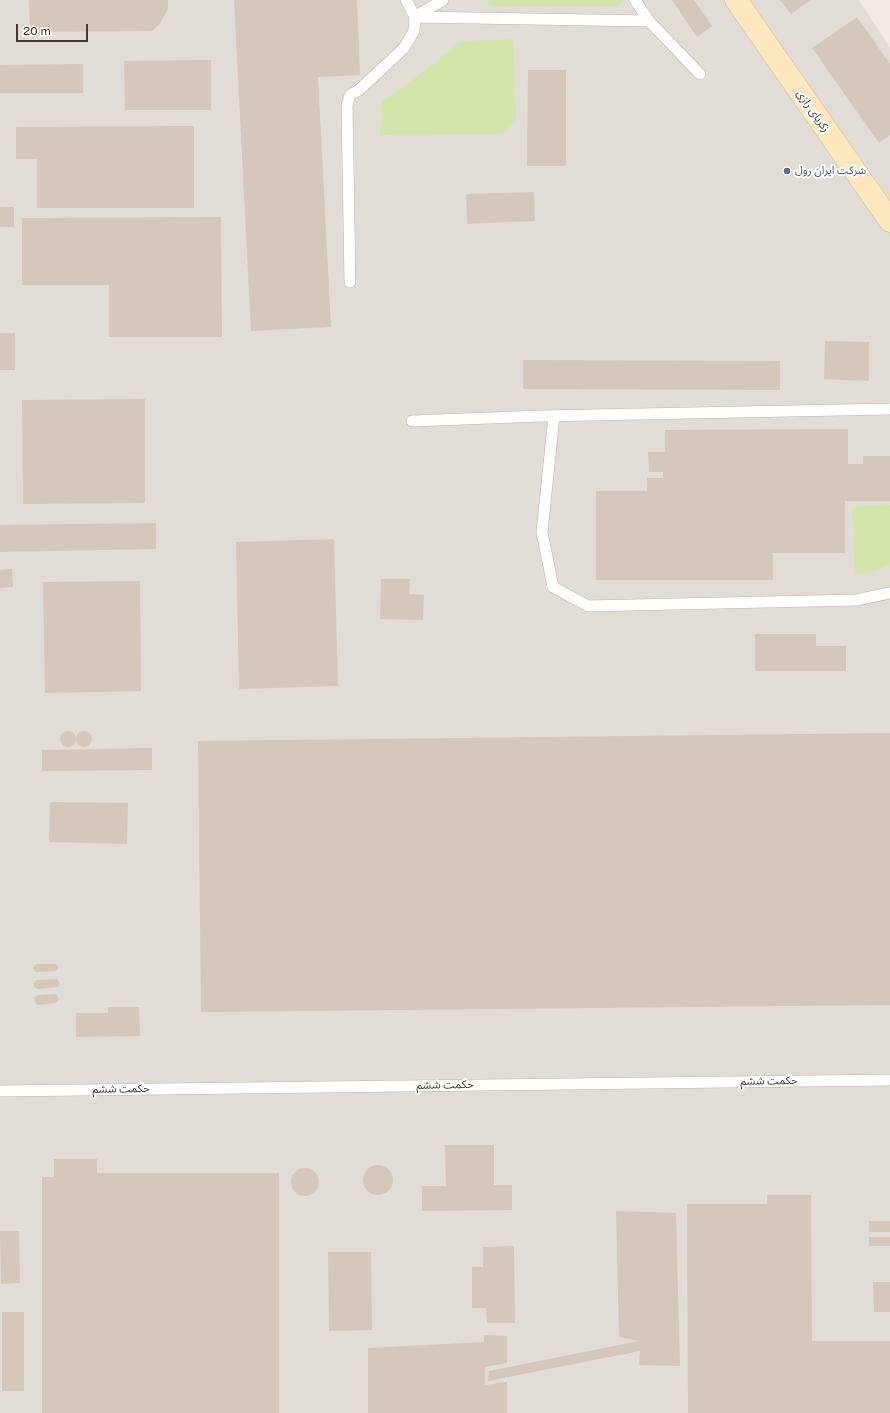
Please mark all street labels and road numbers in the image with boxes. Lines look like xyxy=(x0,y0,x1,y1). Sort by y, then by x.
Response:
street label: زکریای رازی xyxy=(794,87,832,135)
street label: حکمت ششم xyxy=(740,1074,798,1088)
street label: حکمت ششم xyxy=(416,1078,474,1092)
street label: حکمت ششم xyxy=(92,1082,150,1096)

